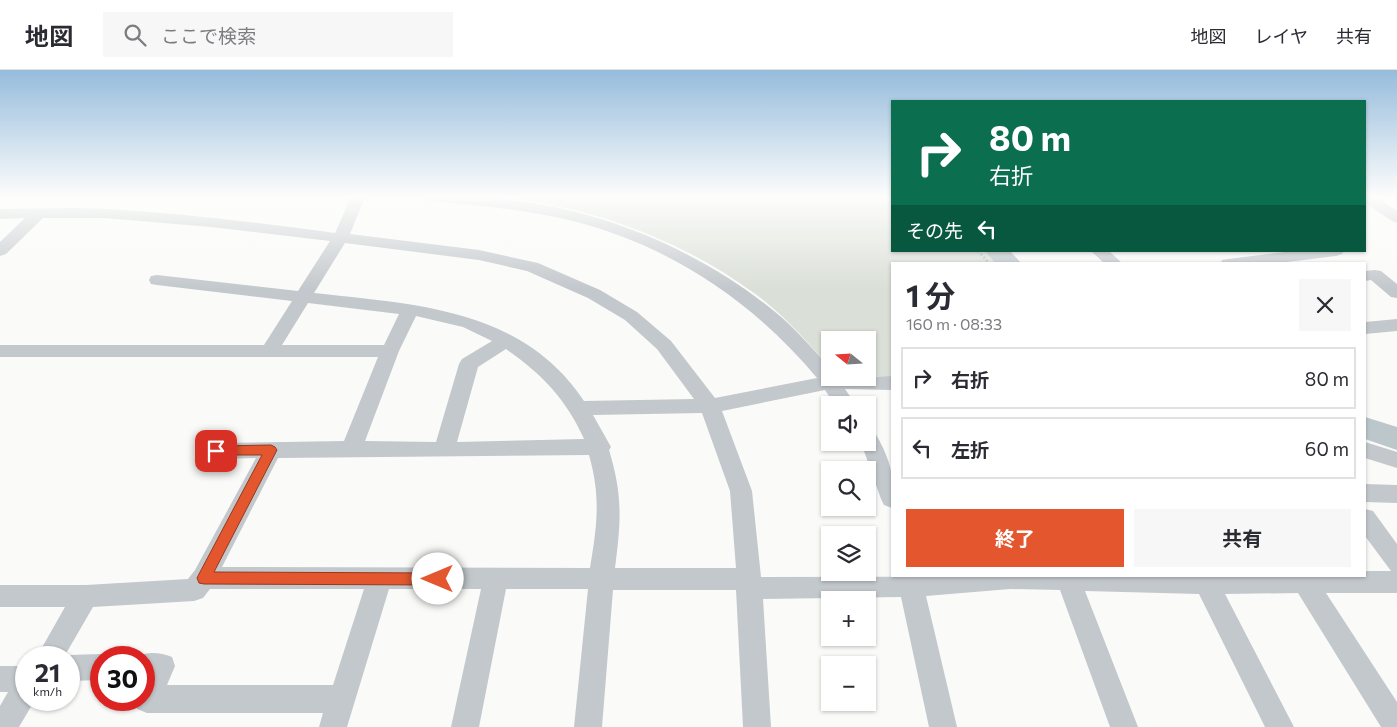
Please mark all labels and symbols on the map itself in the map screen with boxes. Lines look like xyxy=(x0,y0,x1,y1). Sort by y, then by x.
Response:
north arrow xyxy=(821,331,876,386)
pin xyxy=(195,430,237,472)
position arrow xyxy=(411,552,463,604)
speed limit sign: 30 xyxy=(90,646,155,711)

